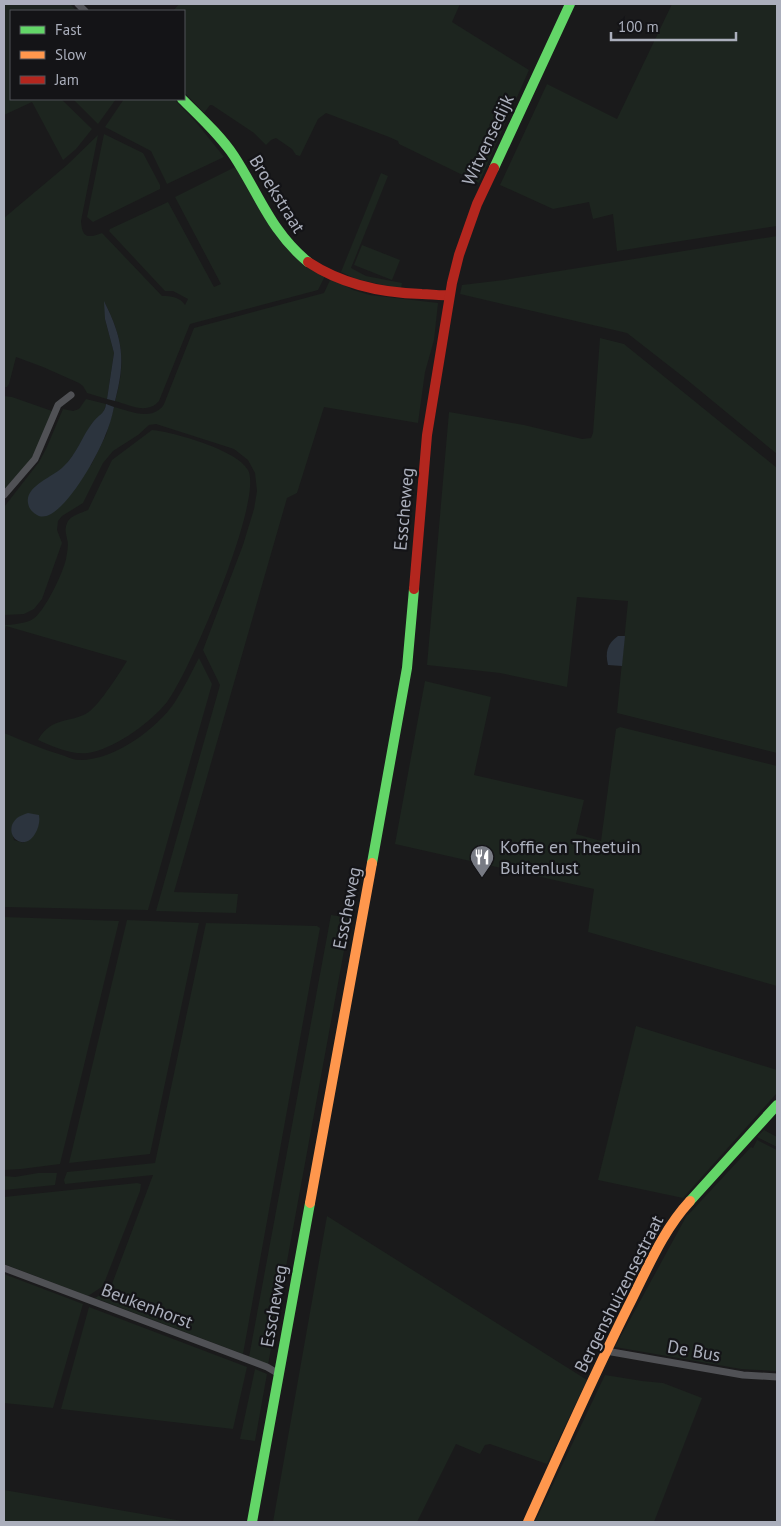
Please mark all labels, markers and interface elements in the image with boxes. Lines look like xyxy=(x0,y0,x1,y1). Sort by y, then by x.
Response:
legend xyxy=(10,10,185,100)
scale bar xyxy=(611,10,736,42)
text: 100 m xyxy=(618,17,659,36)
text: Fast xyxy=(55,20,82,39)
text: Slow xyxy=(55,45,86,64)
text: Jam xyxy=(54,70,79,89)
street label: Witvensedijk xyxy=(456,90,519,189)
street label: Broekstraat xyxy=(244,150,310,237)
street label: Esscheweg xyxy=(388,466,419,551)
place label: Koffie en Theetuin Buitenlust xyxy=(500,835,641,879)
restaurant icon: Koffie en Theetuin Buitenlust xyxy=(469,844,495,878)
street label: Esscheweg xyxy=(327,865,366,951)
street label: Bergenshuizensestraat xyxy=(569,1211,668,1376)
street label: Esscheweg xyxy=(255,1263,292,1349)
street label: Beukenhorst xyxy=(98,1278,196,1333)
street label: De Bus xyxy=(666,1335,722,1366)

